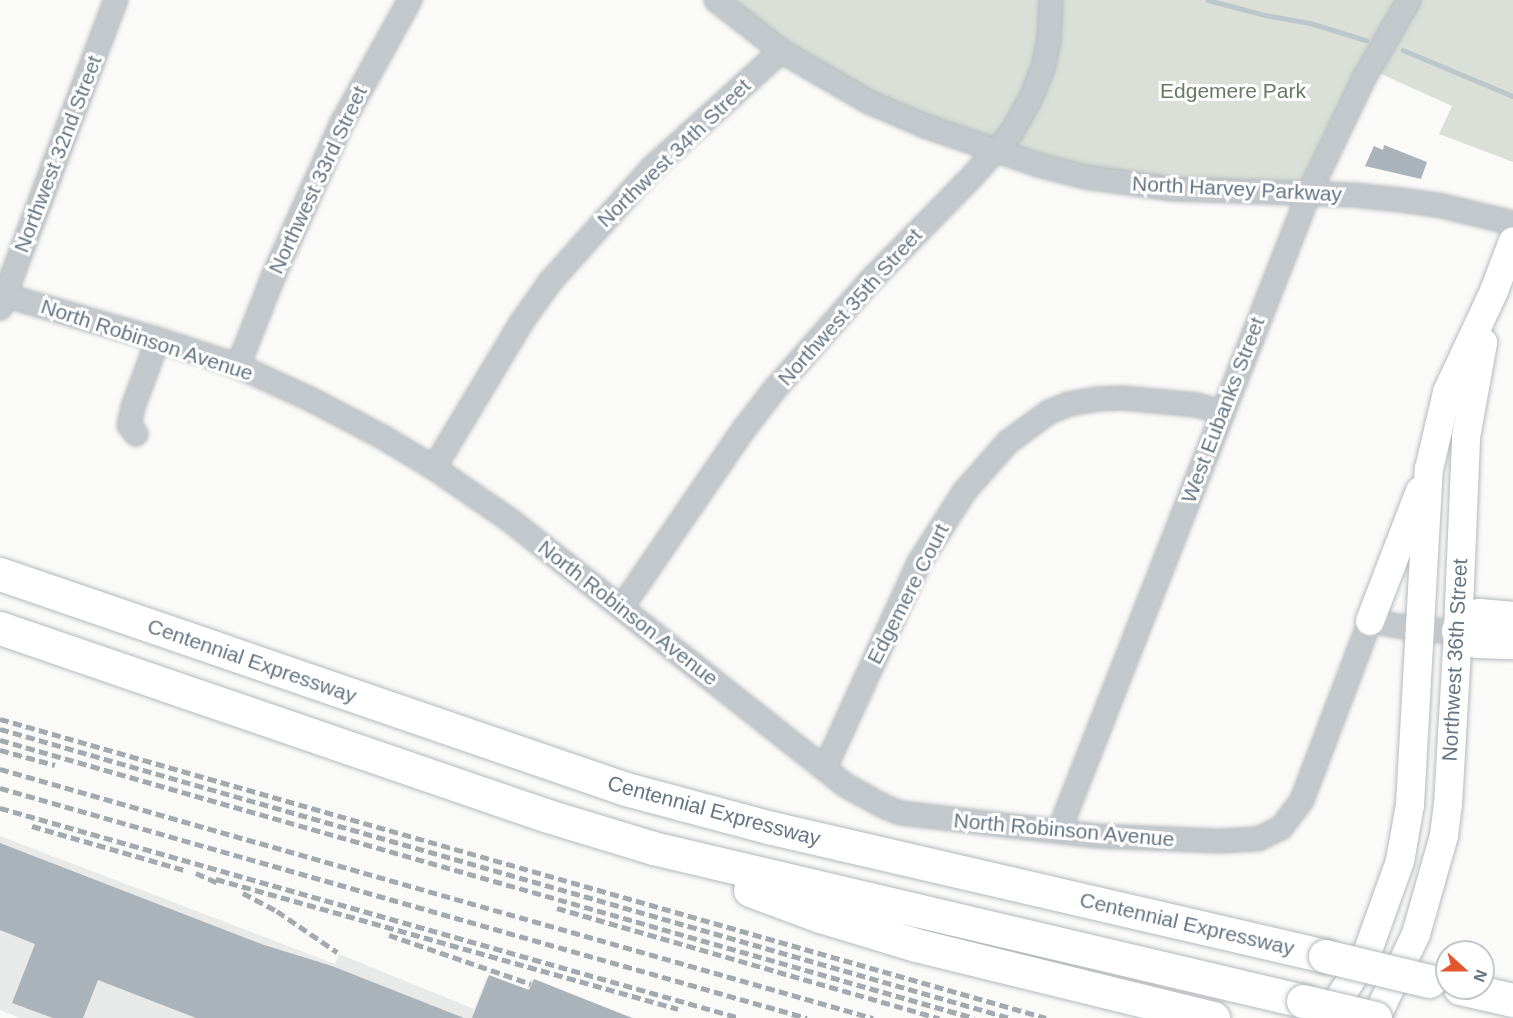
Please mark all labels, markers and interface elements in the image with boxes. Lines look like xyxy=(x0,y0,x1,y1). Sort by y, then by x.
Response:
street label: Northwest 32nd Street xyxy=(9,52,107,256)
street label: Northwest 34th Street xyxy=(592,73,756,233)
park label: Edgemere Park xyxy=(1160,78,1306,104)
street label: Northwest 33rd Street xyxy=(263,82,373,278)
street label: North Harvey Parkway xyxy=(1131,171,1343,207)
street label: Northwest 35th Street xyxy=(773,223,927,391)
street label: North Robinson Avenue xyxy=(37,294,257,386)
street label: West Eubanks Street xyxy=(1176,314,1270,506)
street label: Edgemere Court xyxy=(862,520,954,668)
street label: North Robinson Avenue xyxy=(533,535,723,691)
street label: Northwest 36th Street xyxy=(1437,558,1473,762)
street label: Centennial Expressway xyxy=(144,613,360,709)
street label: Centennial Expressway xyxy=(605,770,823,852)
street label: North Robinson Avenue xyxy=(952,808,1176,852)
street label: Centennial Expressway xyxy=(1077,887,1297,961)
north arrow xyxy=(1435,940,1495,1000)
text: N xyxy=(1470,967,1490,984)

